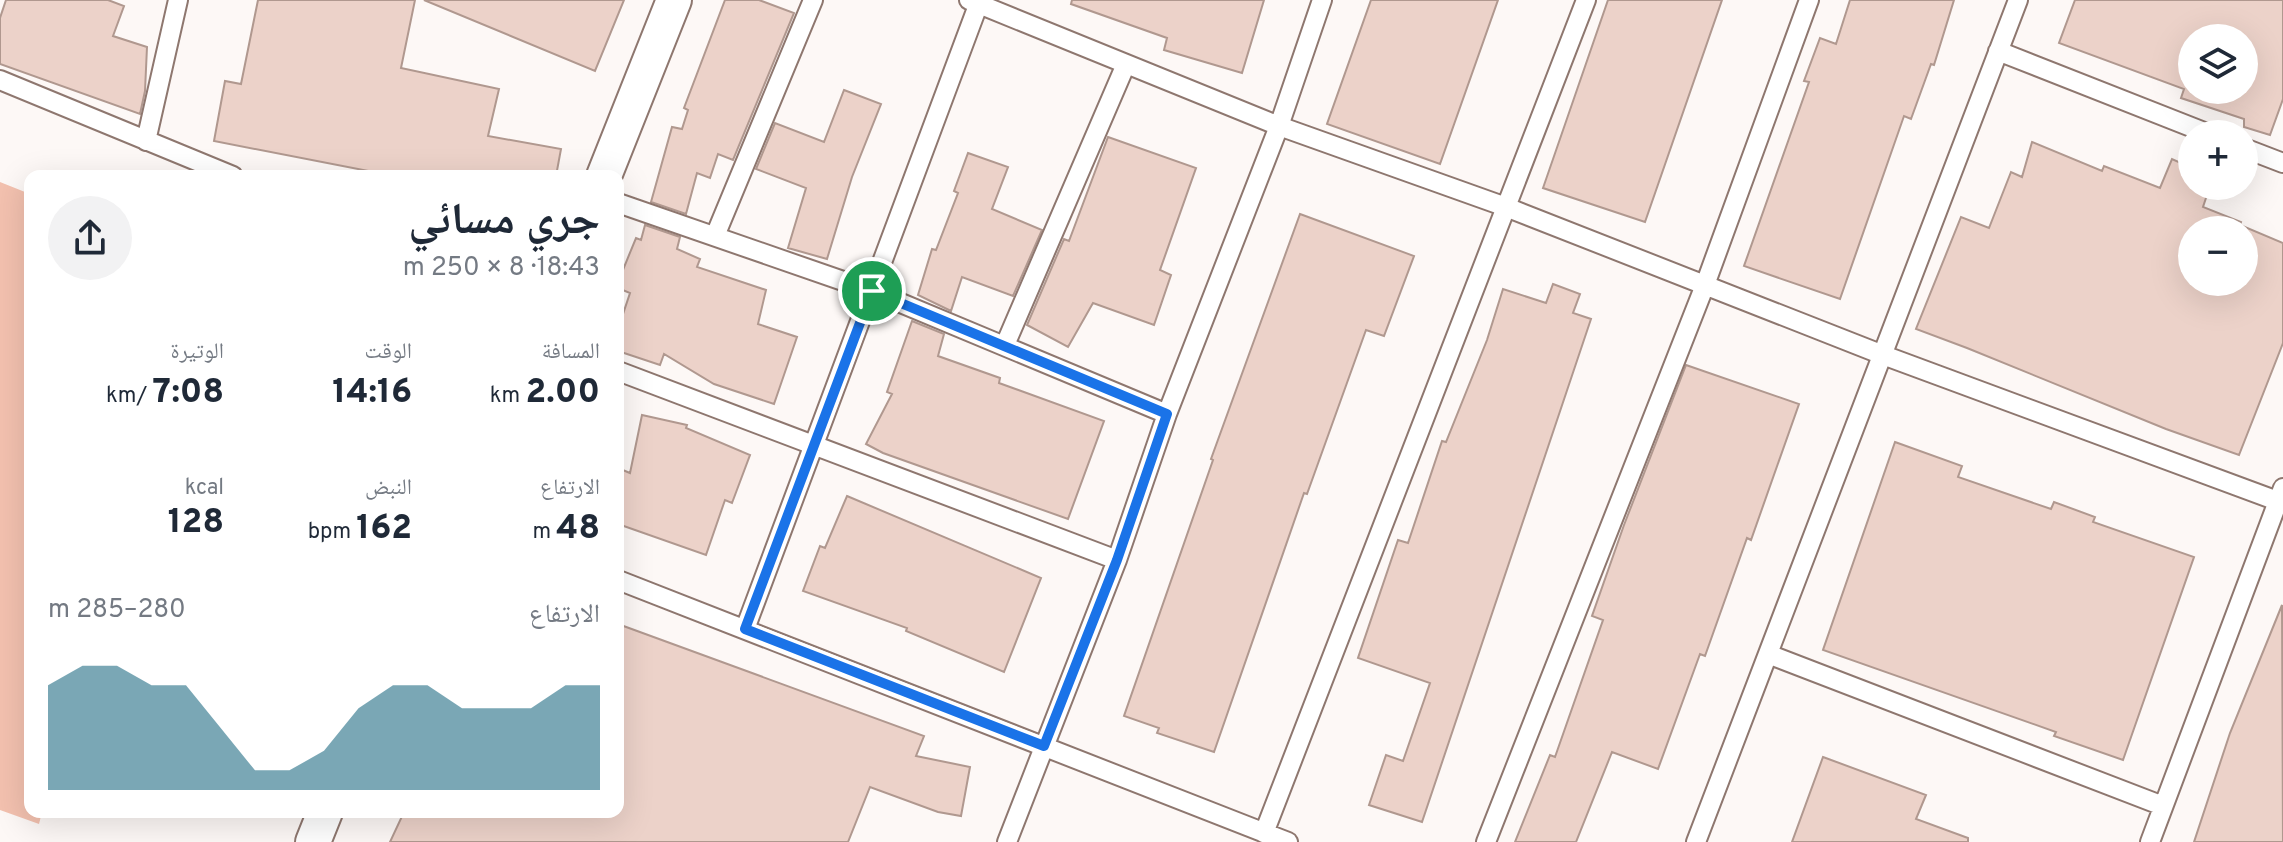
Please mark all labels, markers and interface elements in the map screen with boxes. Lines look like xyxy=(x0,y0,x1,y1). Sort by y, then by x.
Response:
map controls xyxy=(2178,24,2258,296)
button: layers xyxy=(2178,24,2258,104)
button: + xyxy=(2178,120,2258,200)
text: جري مسائي xyxy=(408,194,600,250)
button: share xyxy=(48,196,132,280)
button: − xyxy=(2178,216,2258,296)
text: 18:43 · 8 × 250 m xyxy=(403,252,600,285)
pin xyxy=(838,257,906,325)
icon: arrive xyxy=(850,269,894,313)
text: الوتيرة xyxy=(170,339,224,366)
text: الوقت xyxy=(365,339,412,366)
text: المسافة xyxy=(542,339,600,366)
text: 7:08 xyxy=(152,372,224,415)
text: 14:16 xyxy=(332,372,412,415)
text: 2.00 xyxy=(525,372,600,415)
text: /km xyxy=(106,383,152,410)
text: km xyxy=(490,383,525,410)
text: kcal xyxy=(185,475,224,502)
text: النبض xyxy=(365,475,412,502)
text: الارتفاع xyxy=(540,475,600,502)
text: 128 xyxy=(168,502,224,545)
text: 162 xyxy=(356,508,412,551)
text: 48 xyxy=(556,508,600,551)
text: bpm xyxy=(308,519,356,546)
text: m xyxy=(532,519,556,546)
text: 280–285 m xyxy=(48,594,186,627)
text: الارتفاع xyxy=(529,599,600,632)

